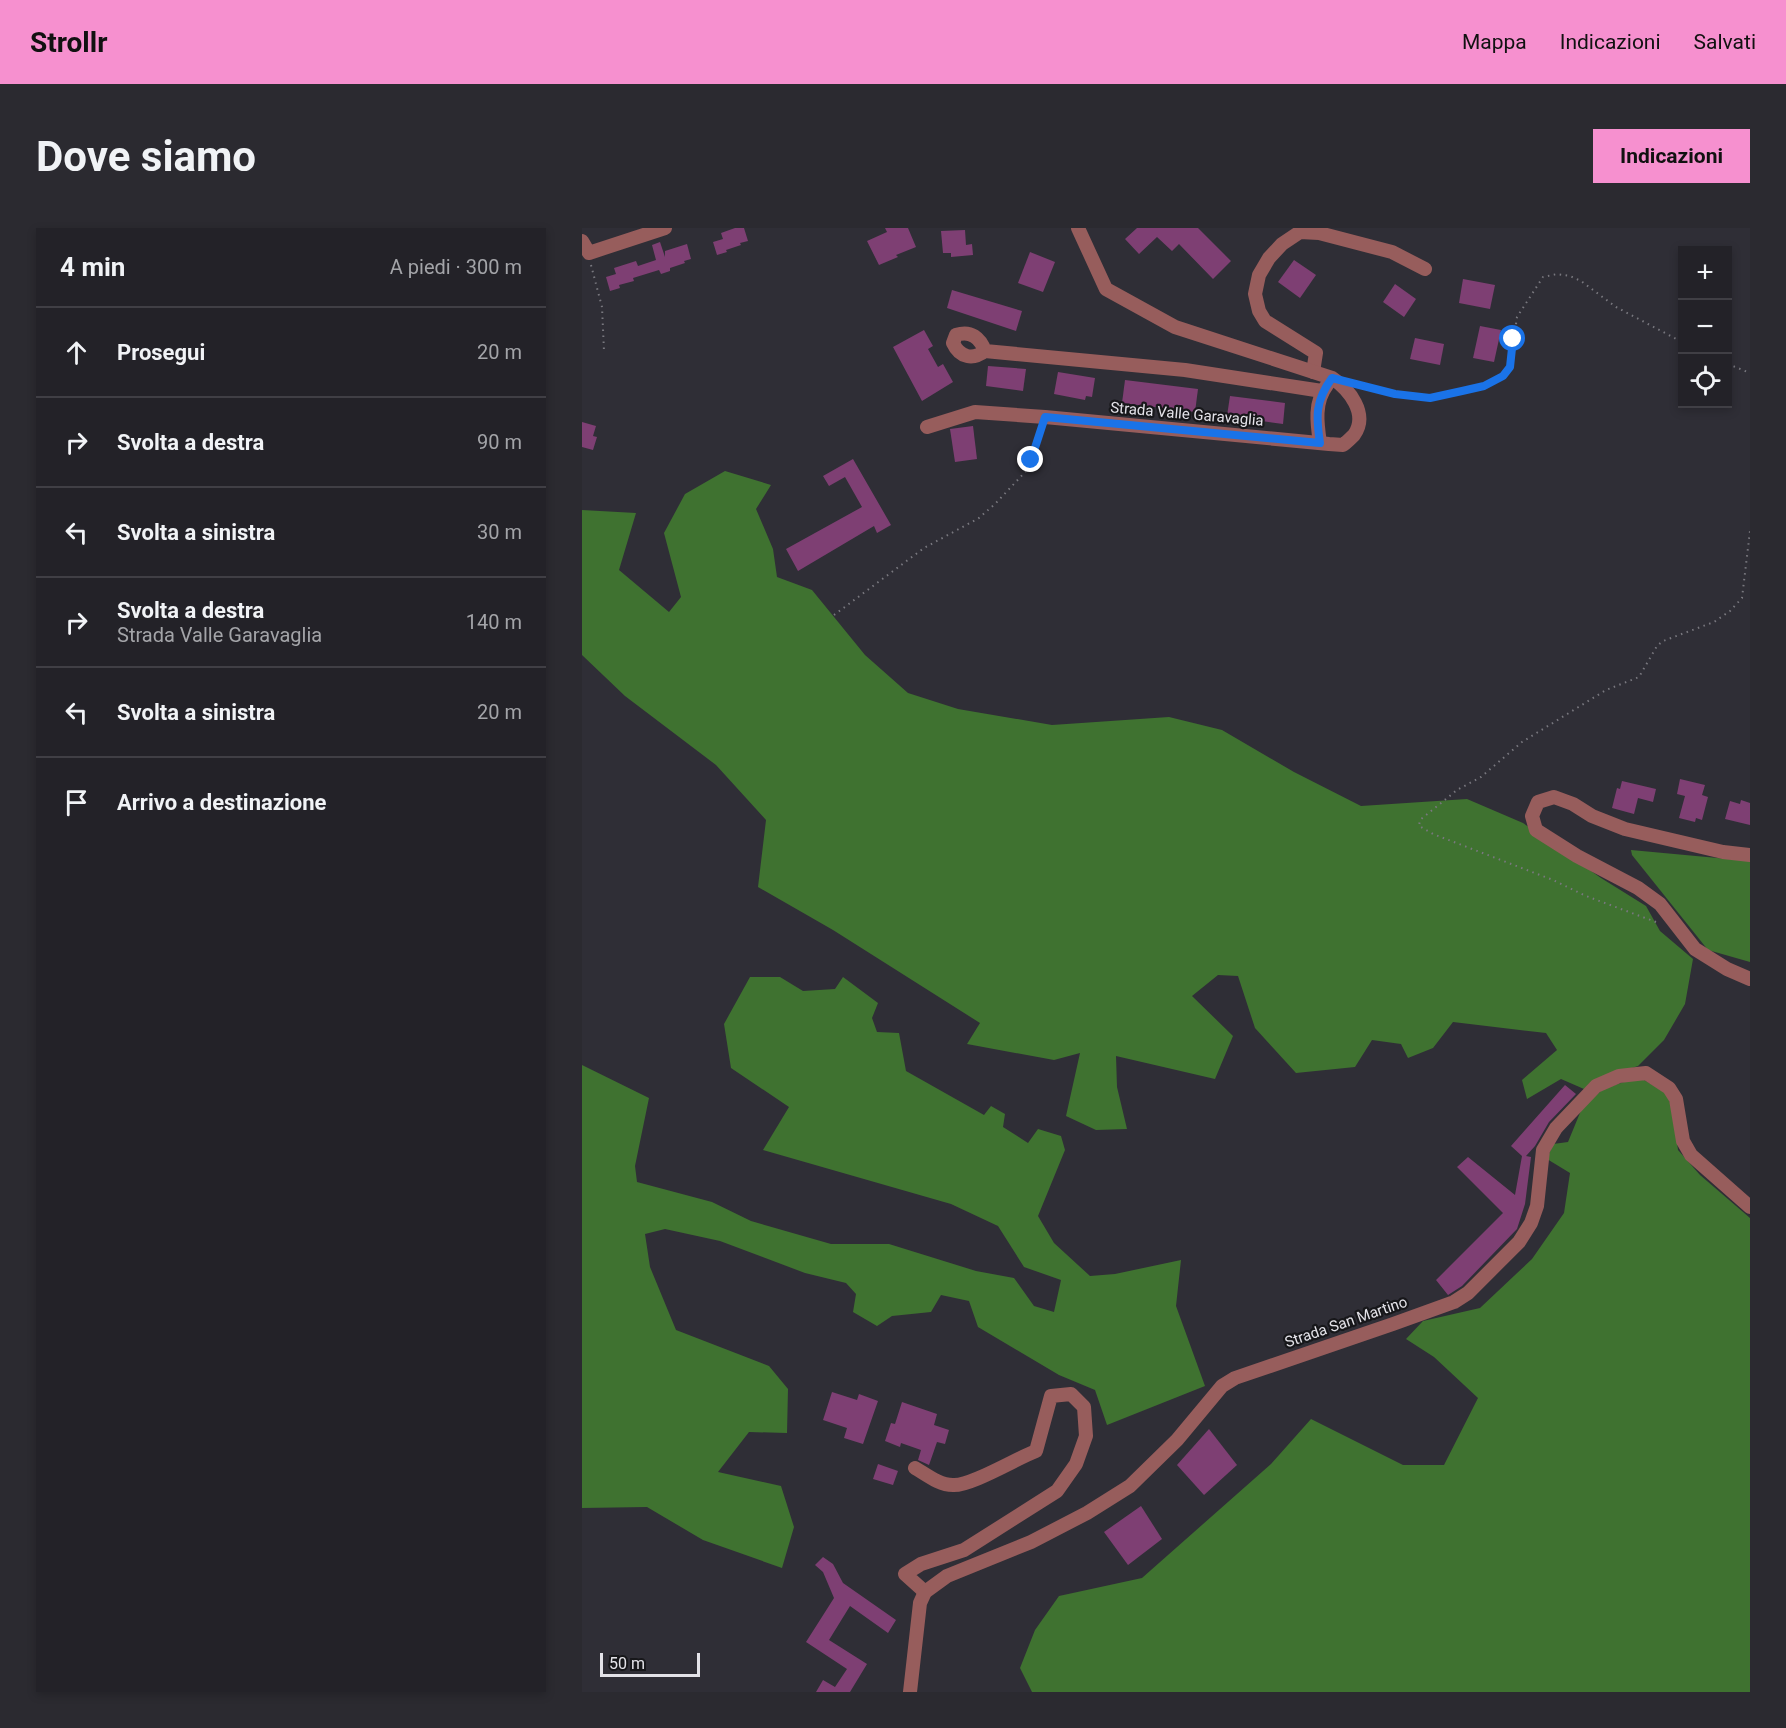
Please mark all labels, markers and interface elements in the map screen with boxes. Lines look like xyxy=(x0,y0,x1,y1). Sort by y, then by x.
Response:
text: Strollr xyxy=(30,26,107,59)
text: Mappa xyxy=(1462,30,1527,54)
text: Indicazioni xyxy=(1560,30,1661,54)
text: Salvati xyxy=(1694,30,1756,54)
button: Indicazioni xyxy=(1593,129,1750,183)
text: Dove siamo xyxy=(36,132,256,181)
map controls xyxy=(1678,246,1732,408)
button: + xyxy=(1678,246,1732,300)
text: 4 min xyxy=(60,252,125,282)
text: A piedi · 300 m xyxy=(390,255,522,279)
button: − xyxy=(1678,300,1732,354)
route start xyxy=(1499,325,1525,351)
icon: ahead xyxy=(60,336,93,369)
text: Prosegui xyxy=(117,340,205,365)
text: 20 m xyxy=(477,340,522,364)
button: locate xyxy=(1678,354,1732,408)
street label: Strada Valle Garavaglia xyxy=(1110,398,1264,430)
icon: right xyxy=(60,426,93,459)
text: Svolta a destra xyxy=(117,430,264,455)
text: 90 m xyxy=(477,430,522,454)
route end xyxy=(1017,446,1043,472)
icon: left xyxy=(60,516,93,549)
text: Svolta a sinistra xyxy=(117,520,275,545)
text: 30 m xyxy=(477,520,522,544)
text: Svolta a destra xyxy=(117,598,264,623)
icon: right xyxy=(60,606,93,639)
text: 140 m xyxy=(466,610,522,634)
text: Strada Valle Garavaglia xyxy=(117,623,322,647)
icon: left xyxy=(60,696,93,729)
text: Svolta a sinistra xyxy=(117,700,275,725)
text: 20 m xyxy=(477,700,522,724)
icon: arrive xyxy=(60,786,93,819)
text: Arrivo a destinazione xyxy=(117,790,326,815)
street label: Strada San Martino xyxy=(1282,1293,1410,1351)
scale bar xyxy=(600,1650,700,1678)
text: 50 m xyxy=(609,1654,645,1673)

